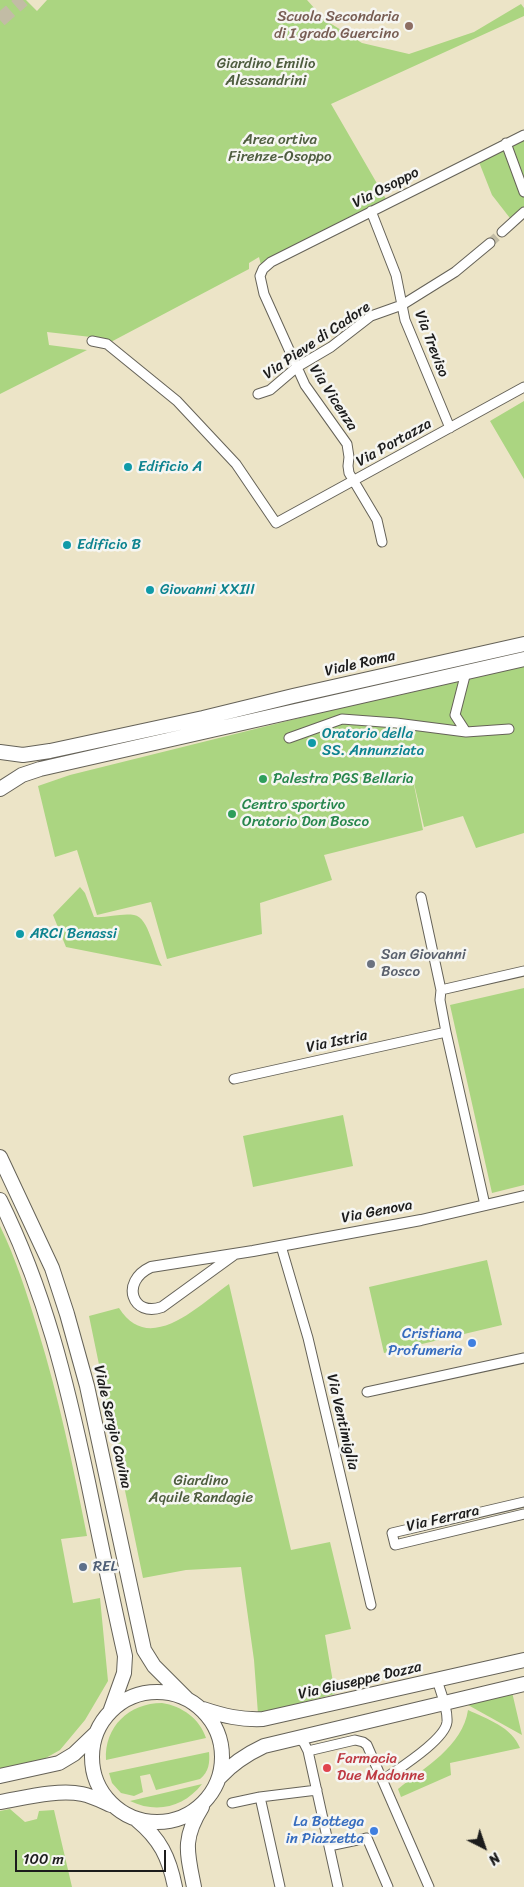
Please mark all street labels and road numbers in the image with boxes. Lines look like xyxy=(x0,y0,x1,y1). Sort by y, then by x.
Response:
street label: Via Osoppo xyxy=(350,164,422,212)
street label: Via Pieve di Cadore xyxy=(260,299,374,383)
street label: Via Treviso xyxy=(410,308,452,380)
street label: Via Vicenza xyxy=(305,361,361,435)
street label: Via Portazza xyxy=(353,415,435,471)
street label: Viale Roma xyxy=(323,647,397,681)
street label: Via Istria xyxy=(305,1027,369,1057)
street label: Via Genova xyxy=(340,1196,414,1228)
street label: Viale Sergio Cavina xyxy=(89,1364,135,1490)
street label: Via Ventimiglia xyxy=(322,1372,362,1472)
street label: Via Ferrara xyxy=(405,1502,481,1536)
street label: Via Giuseppe Dozza xyxy=(297,1658,423,1704)

